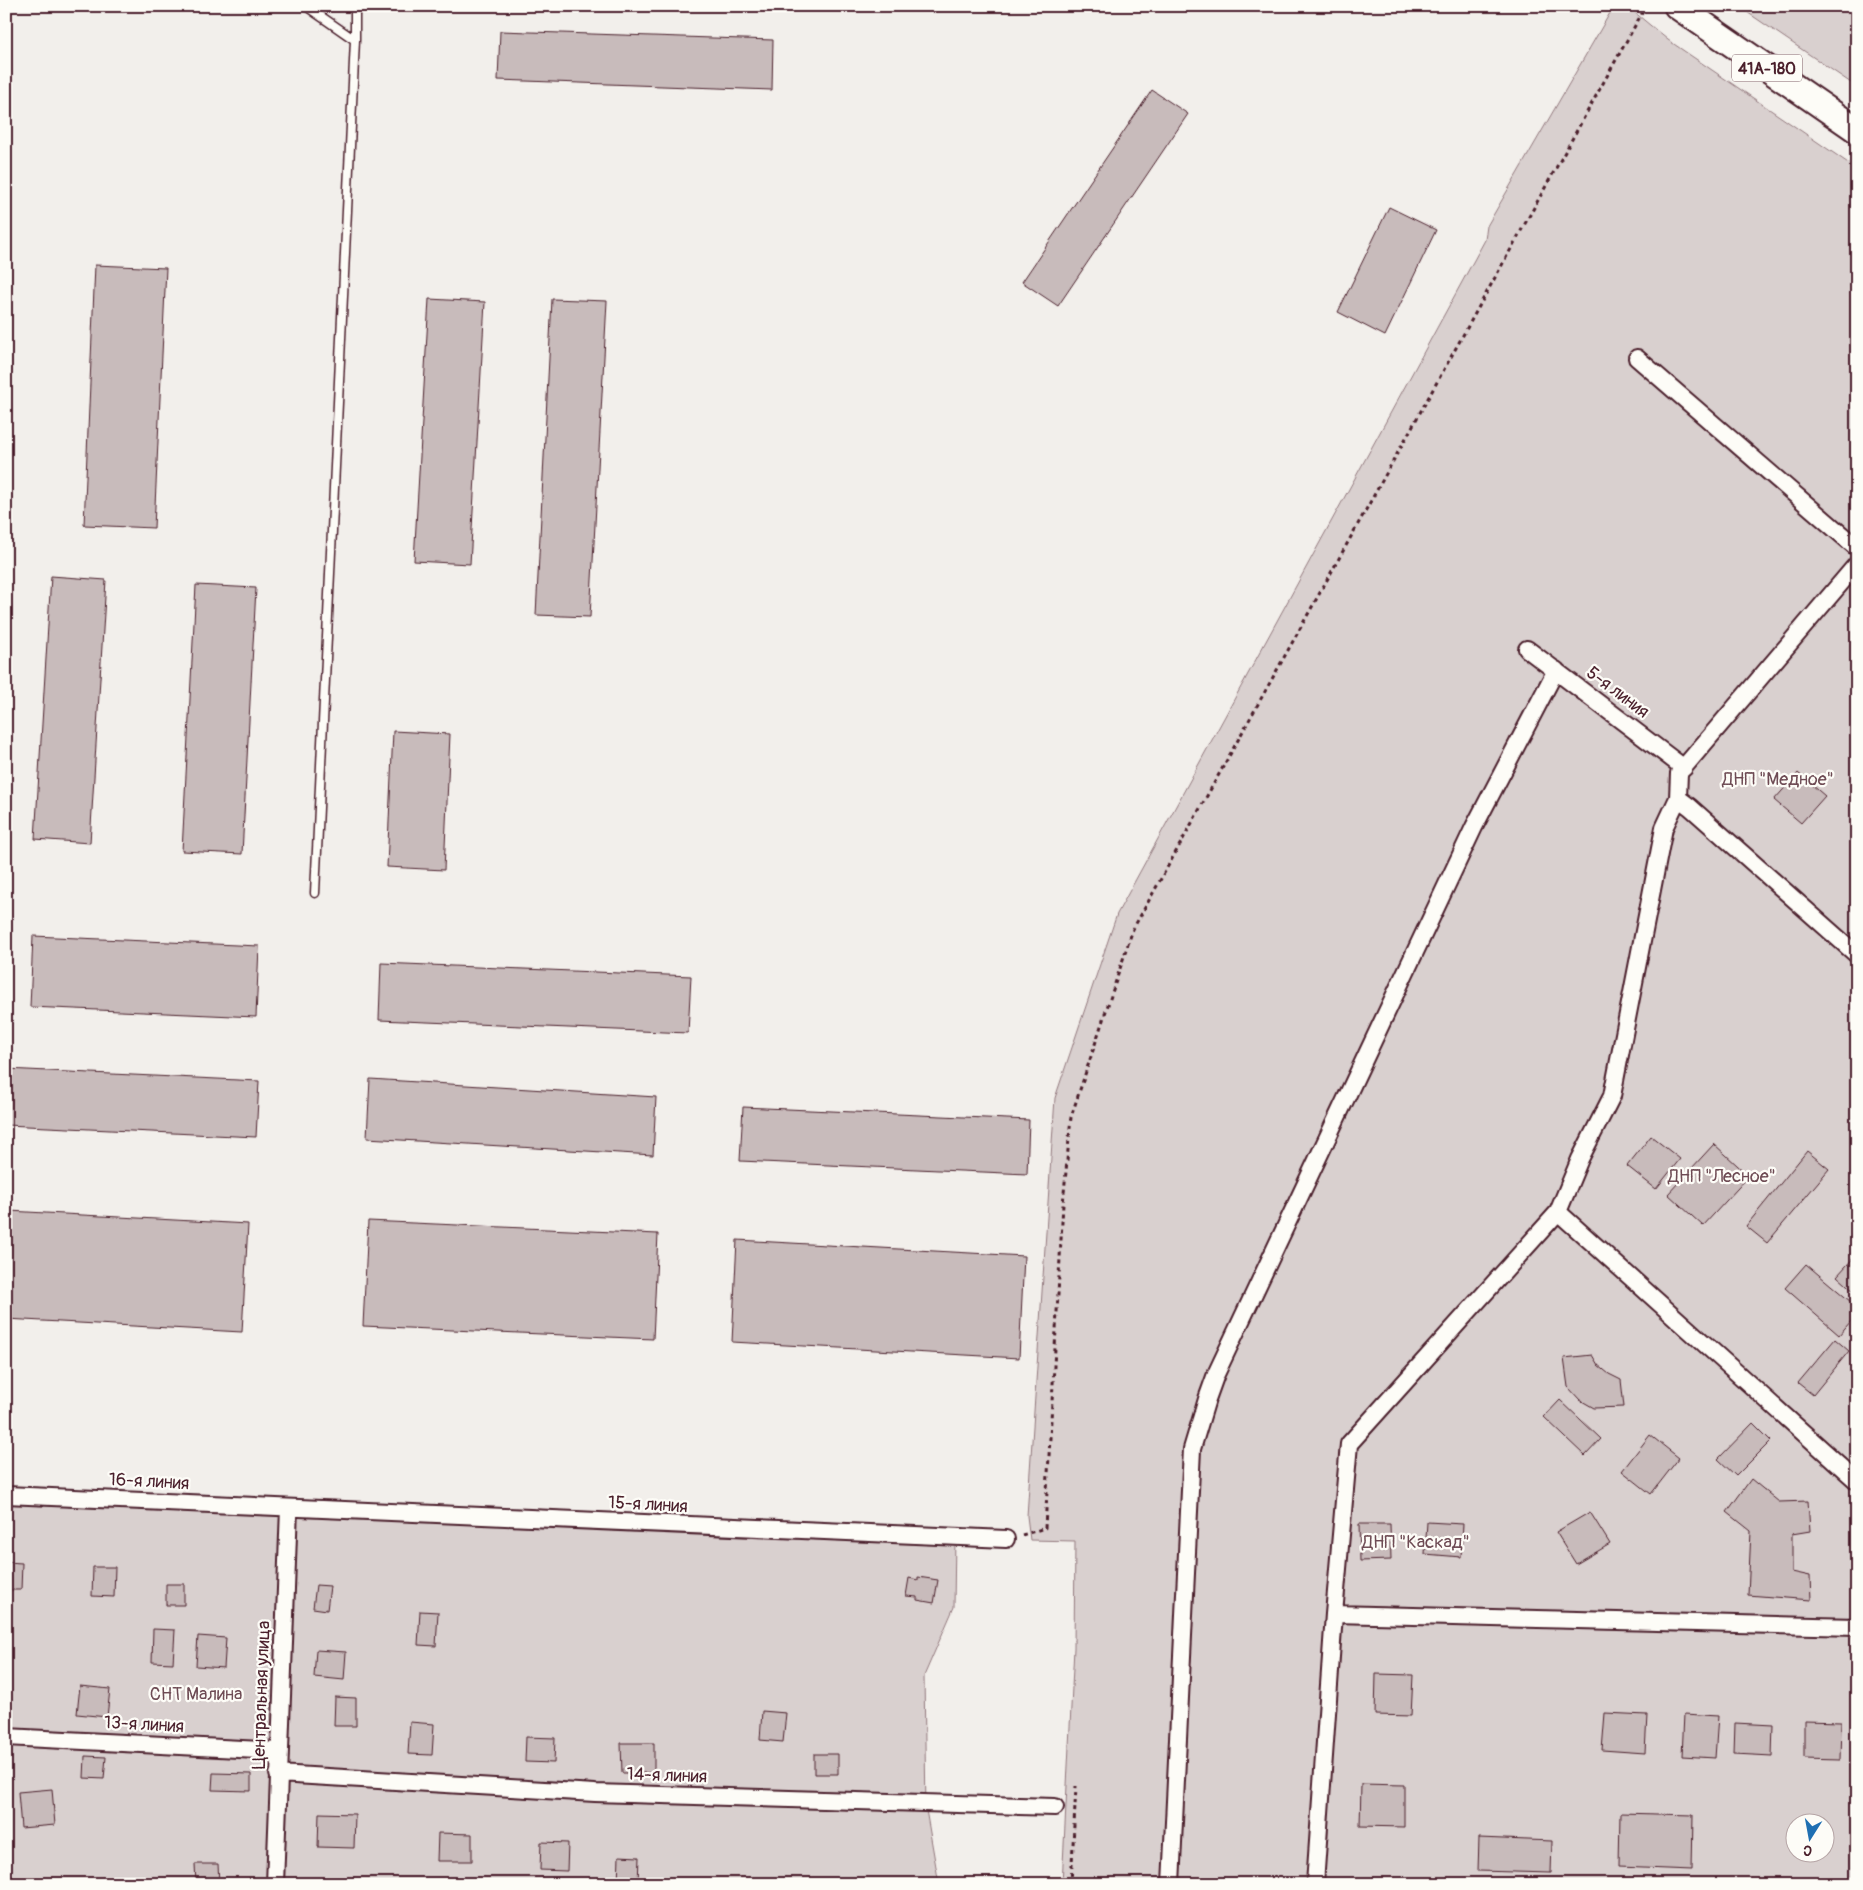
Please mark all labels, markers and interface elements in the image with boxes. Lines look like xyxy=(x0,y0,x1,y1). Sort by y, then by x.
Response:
road number: 41А-180 xyxy=(1732,54,1802,82)
street label: 5-я линия xyxy=(1582,661,1654,723)
park label: ДНП "Медное" xyxy=(1721,768,1834,791)
park label: ДНП "Лесное" xyxy=(1667,1165,1776,1188)
street label: 16-я линия xyxy=(108,1468,190,1495)
street label: 15-я линия xyxy=(608,1491,688,1518)
park label: ДНП "Каскад" xyxy=(1361,1531,1470,1554)
street label: Центральная улица xyxy=(247,1620,276,1770)
park label: СНТ Малина xyxy=(150,1683,242,1706)
street label: 13-я линия xyxy=(103,1711,185,1738)
street label: 14-я линия xyxy=(626,1763,708,1788)
north arrow xyxy=(1786,1812,1836,1862)
text: С xyxy=(1801,1841,1813,1859)

